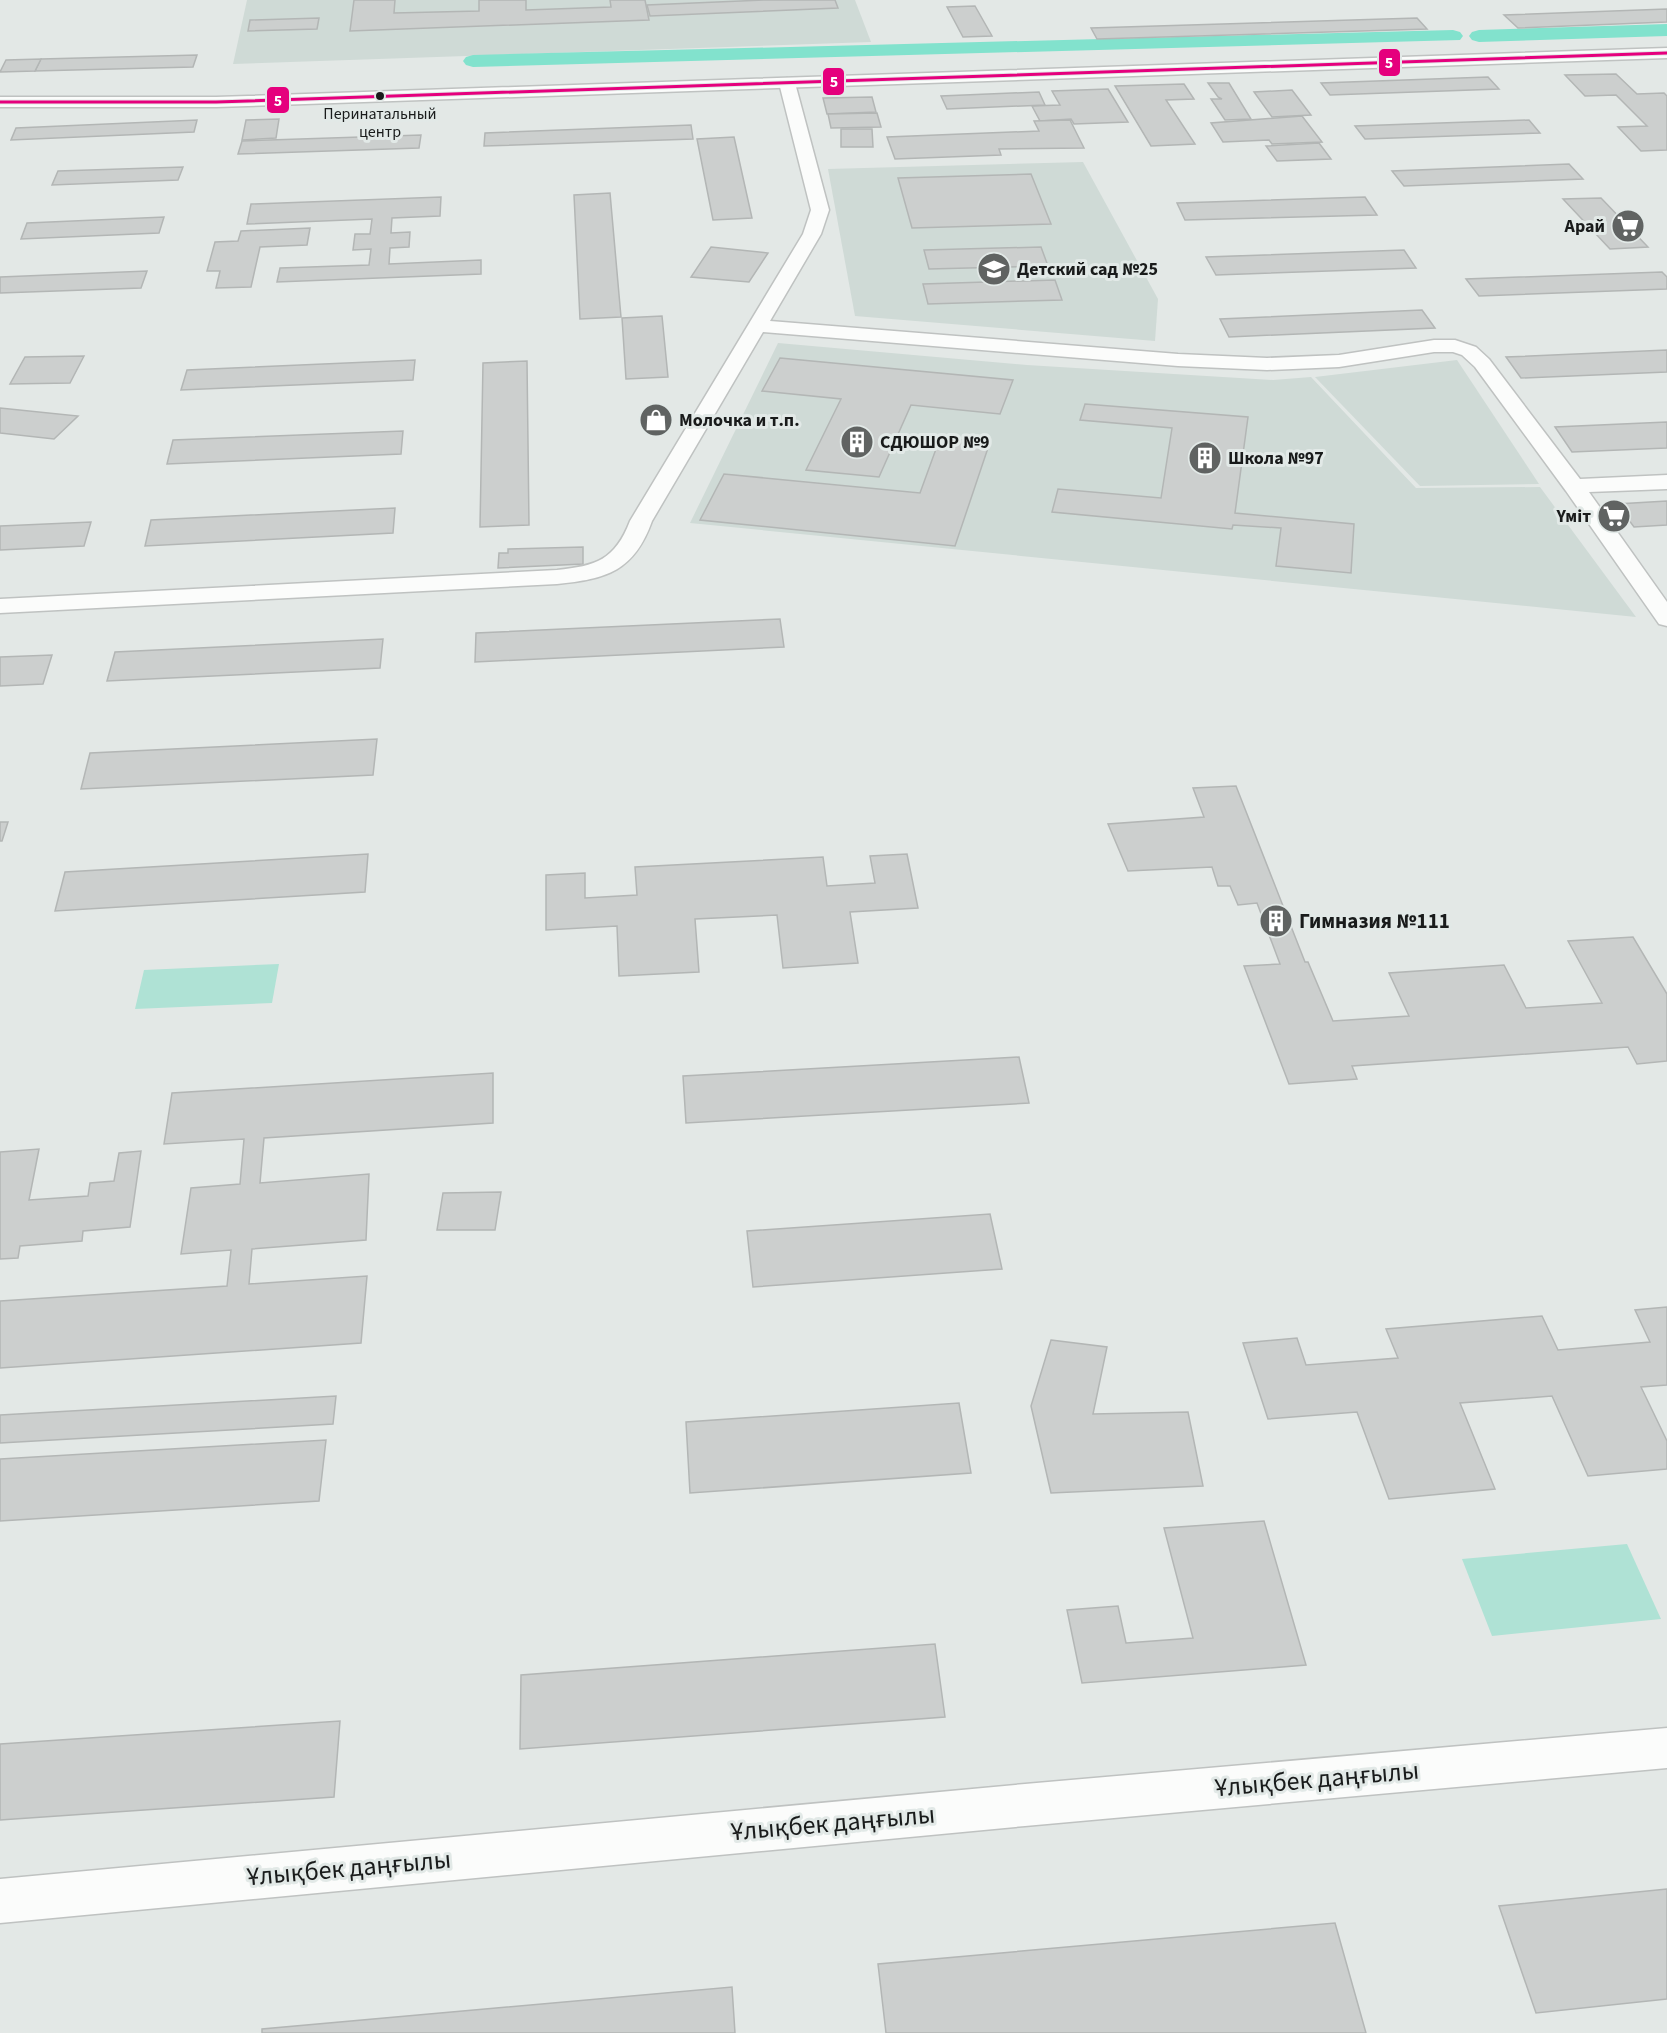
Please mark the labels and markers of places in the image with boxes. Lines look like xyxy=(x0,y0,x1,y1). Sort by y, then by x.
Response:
marker: Перинатальный центр xyxy=(374,90,386,102)
place label: Перинатальный центр xyxy=(323,103,437,143)
supermarket icon: Арай xyxy=(1610,208,1646,244)
place label: Арай xyxy=(1564,214,1605,239)
school or university icon: Детский сад №25 xyxy=(976,251,1012,287)
place label: Детский сад №25 xyxy=(1017,257,1158,282)
shop icon: Молочка и т.п. xyxy=(638,402,674,438)
place label: Молочка и т.п. xyxy=(679,408,800,433)
building icon: СДЮШОР №9 xyxy=(839,424,875,460)
place label: СДЮШОР №9 xyxy=(880,430,990,455)
building icon: Школа №97 xyxy=(1187,440,1223,476)
place label: Школа №97 xyxy=(1228,446,1324,471)
supermarket icon: Үміт xyxy=(1596,498,1632,534)
place label: Үміт xyxy=(1556,504,1591,529)
building icon: Гимназия №111 xyxy=(1258,903,1294,939)
place label: Гимназия №111 xyxy=(1299,906,1450,936)

